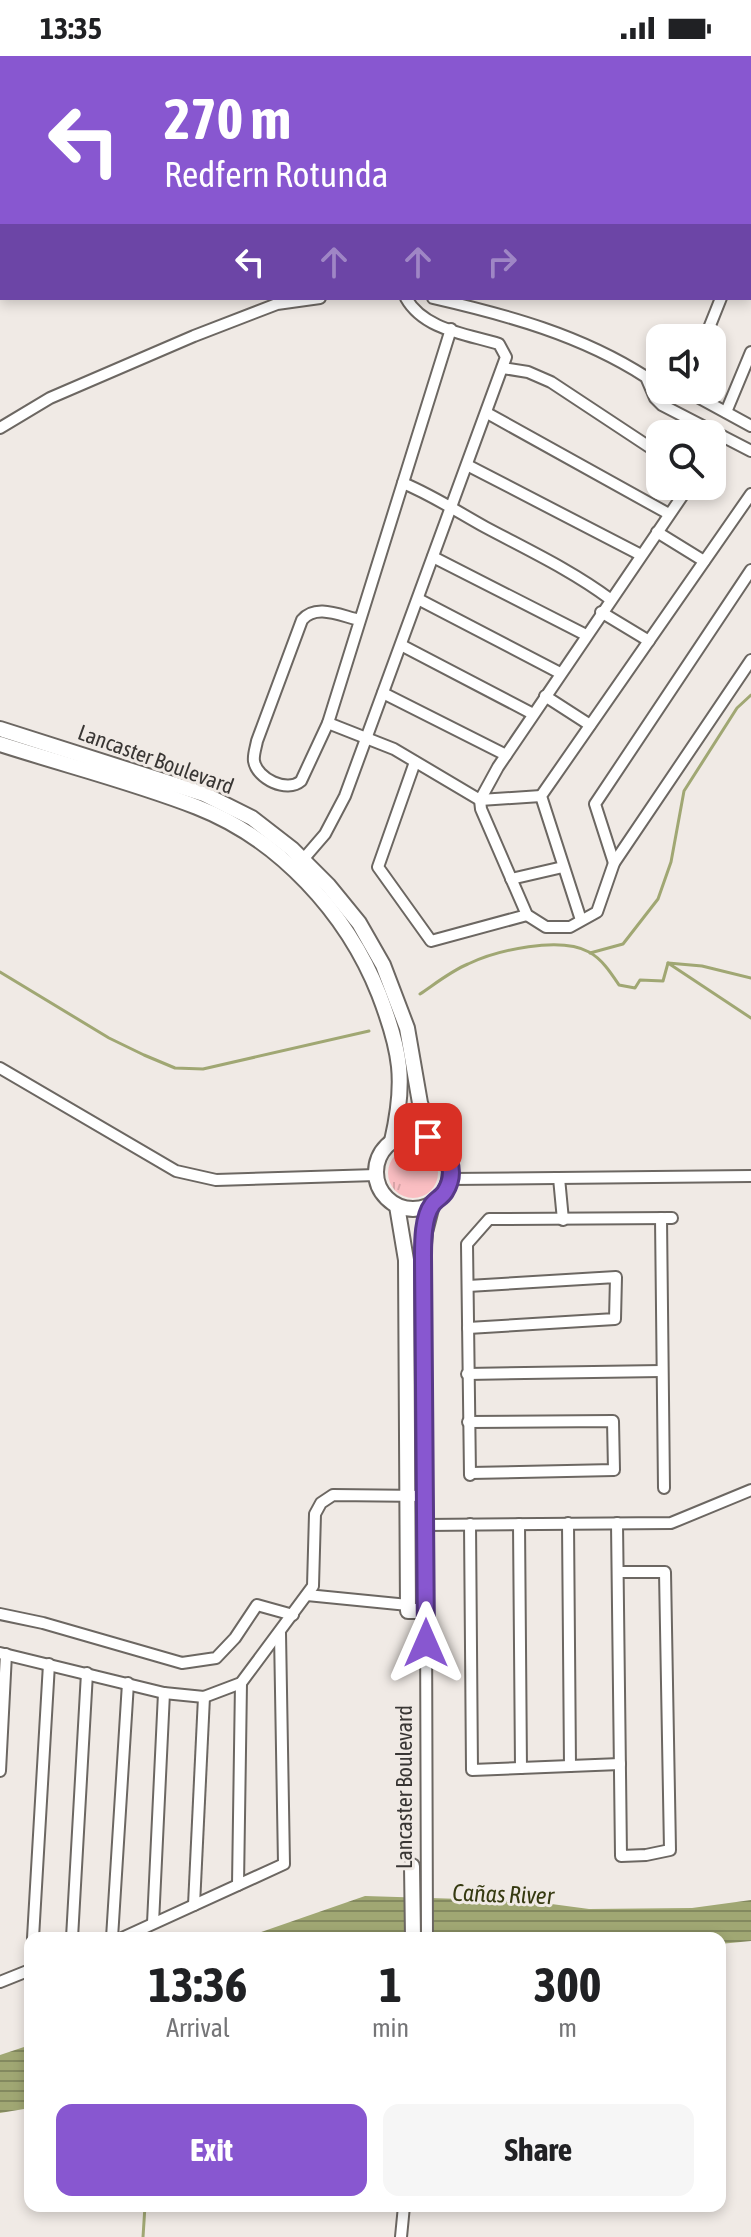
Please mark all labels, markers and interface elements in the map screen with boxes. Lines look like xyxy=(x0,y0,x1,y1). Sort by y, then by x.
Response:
text: 13:35 xyxy=(40,11,102,45)
text: 270 m xyxy=(164,87,291,151)
icon: left xyxy=(32,88,136,192)
text: Redfern Rotunda xyxy=(164,153,388,195)
icon: left xyxy=(228,240,272,284)
icon: ahead xyxy=(312,240,356,284)
icon: ahead xyxy=(396,240,440,284)
icon: right xyxy=(480,240,524,284)
map controls xyxy=(646,324,726,500)
button: sound xyxy=(646,324,726,404)
button: search xyxy=(646,420,726,500)
street label: Lancaster Boulevard xyxy=(75,719,237,799)
pin xyxy=(394,1103,462,1171)
icon: arrive xyxy=(406,1115,450,1159)
position arrow xyxy=(384,1601,468,1685)
street label: Lancaster Boulevard xyxy=(391,1705,417,1869)
water label: Cañas River xyxy=(452,1879,555,1909)
text: 13:36 xyxy=(149,1957,247,2012)
text: 1 xyxy=(379,1957,402,2012)
text: 300 xyxy=(534,1957,601,2012)
text: Arrival xyxy=(166,2013,230,2043)
text: min xyxy=(372,2013,409,2043)
text: m xyxy=(558,2013,577,2043)
button: Exit xyxy=(56,2104,367,2196)
button: Share xyxy=(383,2104,694,2196)

